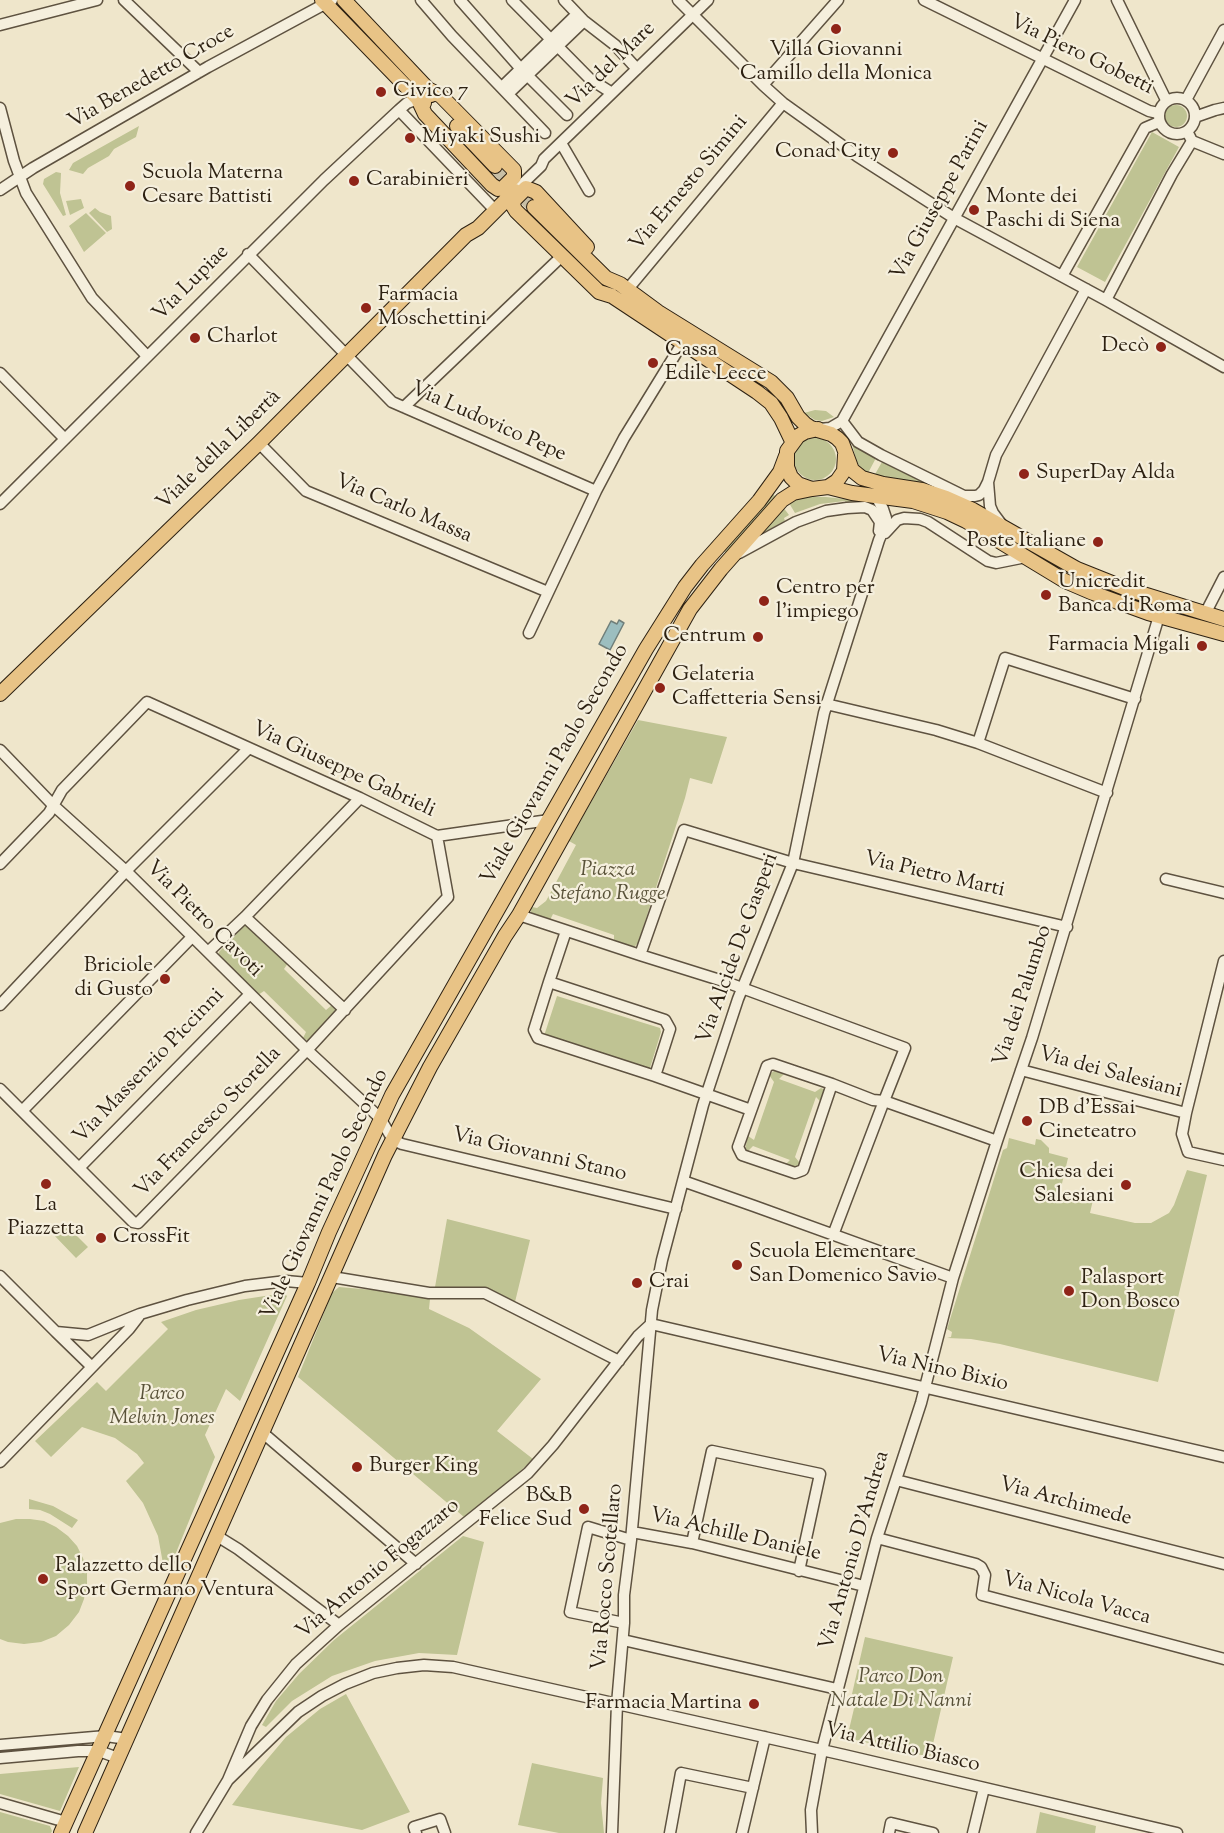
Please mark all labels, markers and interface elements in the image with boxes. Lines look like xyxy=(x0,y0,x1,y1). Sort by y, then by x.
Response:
street label: Via Piero Gobetti xyxy=(1005,10,1157,102)
street label: Via del Mare xyxy=(562,17,662,115)
street label: Via Benedetto Croce xyxy=(64,20,240,136)
marker: Villa Giovanni Camillo della Monica xyxy=(829,22,843,36)
place label: Villa Giovanni Camillo della Monica xyxy=(740,38,932,88)
place label: Civico 7 xyxy=(393,79,468,105)
marker: Civico 7 xyxy=(374,85,388,99)
street label: Via Ernesto Simini xyxy=(626,111,754,257)
street label: Via Giuseppe Parini xyxy=(887,116,995,286)
place label: Miyaki Sushi xyxy=(422,125,540,151)
marker: Miyaki Sushi xyxy=(403,131,417,145)
place label: Conad City xyxy=(775,140,881,166)
marker: Conad City xyxy=(886,146,900,160)
place label: Scuola Materna Cesare Battisti xyxy=(142,161,283,211)
place label: Carabinieri xyxy=(366,168,469,194)
marker: Carabinieri xyxy=(347,174,361,188)
marker: Scuola Materna Cesare Battisti xyxy=(123,179,137,193)
place label: Monte dei Paschi di Siena xyxy=(986,185,1120,235)
marker: Monte dei Paschi di Siena xyxy=(967,203,981,217)
street label: Via Lupiae xyxy=(149,241,235,327)
place label: Farmacia Moschettini xyxy=(378,283,487,333)
marker: Farmacia Moschettini xyxy=(359,301,373,315)
place label: Charlot xyxy=(207,325,278,351)
marker: Charlot xyxy=(188,331,202,345)
place label: Decò xyxy=(1102,334,1149,360)
place label: Cassa Edile Lecce xyxy=(665,338,767,388)
marker: Decò xyxy=(1154,340,1168,354)
marker: Cassa Edile Lecce xyxy=(646,356,660,370)
street label: Via Ludovico Pepe xyxy=(406,377,570,469)
street label: Viale della Libertà xyxy=(153,385,287,517)
place label: SuperDay Alda xyxy=(1036,461,1175,487)
marker: SuperDay Alda xyxy=(1017,467,1031,481)
street label: Via Carlo Massa xyxy=(331,470,475,550)
place label: Poste Italiane xyxy=(967,529,1086,555)
marker: Poste Italiane xyxy=(1091,535,1105,549)
place label: Unicredit Banca di Roma xyxy=(1058,570,1192,620)
place label: Centro per l'impiego xyxy=(776,576,875,626)
marker: Unicredit Banca di Roma xyxy=(1039,588,1053,602)
marker: Centro per l'impiego xyxy=(757,594,771,608)
place label: Centrum xyxy=(663,624,746,650)
marker: Centrum xyxy=(751,630,765,644)
place label: Farmacia Migali xyxy=(1048,633,1190,659)
marker: Farmacia Migali xyxy=(1195,639,1209,653)
street label: Viale Giovanni Paolo Secondo xyxy=(477,640,635,890)
place label: Gelateria Caffetteria Sensi xyxy=(672,663,821,713)
marker: Gelateria Caffetteria Sensi xyxy=(653,681,667,695)
street label: Via Giuseppe Gabrieli xyxy=(247,717,439,825)
street label: Via Pietro Marti xyxy=(861,848,1007,904)
street label: Via Alcide De Gasperi xyxy=(693,850,785,1048)
street label: Via Pietro Cavoti xyxy=(139,856,267,984)
park label: Piazza Stefano Rugge xyxy=(550,858,666,908)
street label: Via dei Palumbo xyxy=(989,922,1059,1070)
place label: Briciole di Gusto xyxy=(75,954,153,1004)
marker: Briciole di Gusto xyxy=(158,972,172,986)
street label: Via Massenzio Piccinni xyxy=(69,984,231,1150)
street label: Via Francesco Storella xyxy=(130,1042,288,1204)
street label: Via dei Salesiani xyxy=(1035,1043,1185,1105)
street label: Viale Giovanni Paolo Secondo xyxy=(257,1066,395,1324)
place label: DB d'Essai Cineteatro xyxy=(1039,1096,1136,1146)
marker: DB d'Essai Cineteatro xyxy=(1020,1114,1034,1128)
street label: Via Giovanni Stano xyxy=(449,1124,629,1188)
place label: Chiesa dei Salesiani xyxy=(1019,1160,1114,1210)
marker: La Piazzetta xyxy=(39,1177,53,1191)
marker: Chiesa dei Salesiani xyxy=(1119,1178,1133,1192)
place label: La Piazzetta xyxy=(8,1193,84,1243)
place label: CrossFit xyxy=(113,1225,190,1251)
marker: CrossFit xyxy=(94,1231,108,1245)
place label: Scuola Elementare San Domenico Savio xyxy=(749,1240,937,1290)
marker: Scuola Elementare San Domenico Savio xyxy=(730,1258,744,1272)
place label: Palasport Don Bosco xyxy=(1081,1266,1180,1316)
place label: Crai xyxy=(649,1270,689,1296)
marker: Crai xyxy=(630,1276,644,1290)
marker: Palasport Don Bosco xyxy=(1062,1284,1076,1298)
street label: Via Nino Bixio xyxy=(874,1344,1010,1398)
park label: Parco Melvin Jones xyxy=(109,1382,215,1432)
street label: Via Antonio D'Andrea xyxy=(815,1449,897,1653)
place label: Burger King xyxy=(369,1454,478,1480)
marker: Burger King xyxy=(350,1460,364,1474)
street label: Via Archimede xyxy=(996,1473,1134,1533)
street label: Via Rocco Scotellaro xyxy=(588,1483,630,1671)
place label: B&B Felice Sud xyxy=(479,1484,572,1534)
street label: Via Antonio Fogazzaro xyxy=(292,1494,466,1646)
marker: B&B Felice Sud xyxy=(577,1502,591,1516)
street label: Via Achille Daniele xyxy=(647,1504,823,1568)
place label: Palazzetto dello Sport Germano Ventura xyxy=(55,1554,274,1604)
street label: Via Nicola Vacca xyxy=(999,1568,1153,1632)
marker: Palazzetto dello Sport Germano Ventura xyxy=(36,1572,50,1586)
park label: Parco Don Natale Di Nanni xyxy=(830,1665,972,1715)
place label: Farmacia Martina xyxy=(585,1691,742,1717)
marker: Farmacia Martina xyxy=(747,1697,761,1711)
street label: Via Attilio Biasco xyxy=(822,1719,982,1779)

